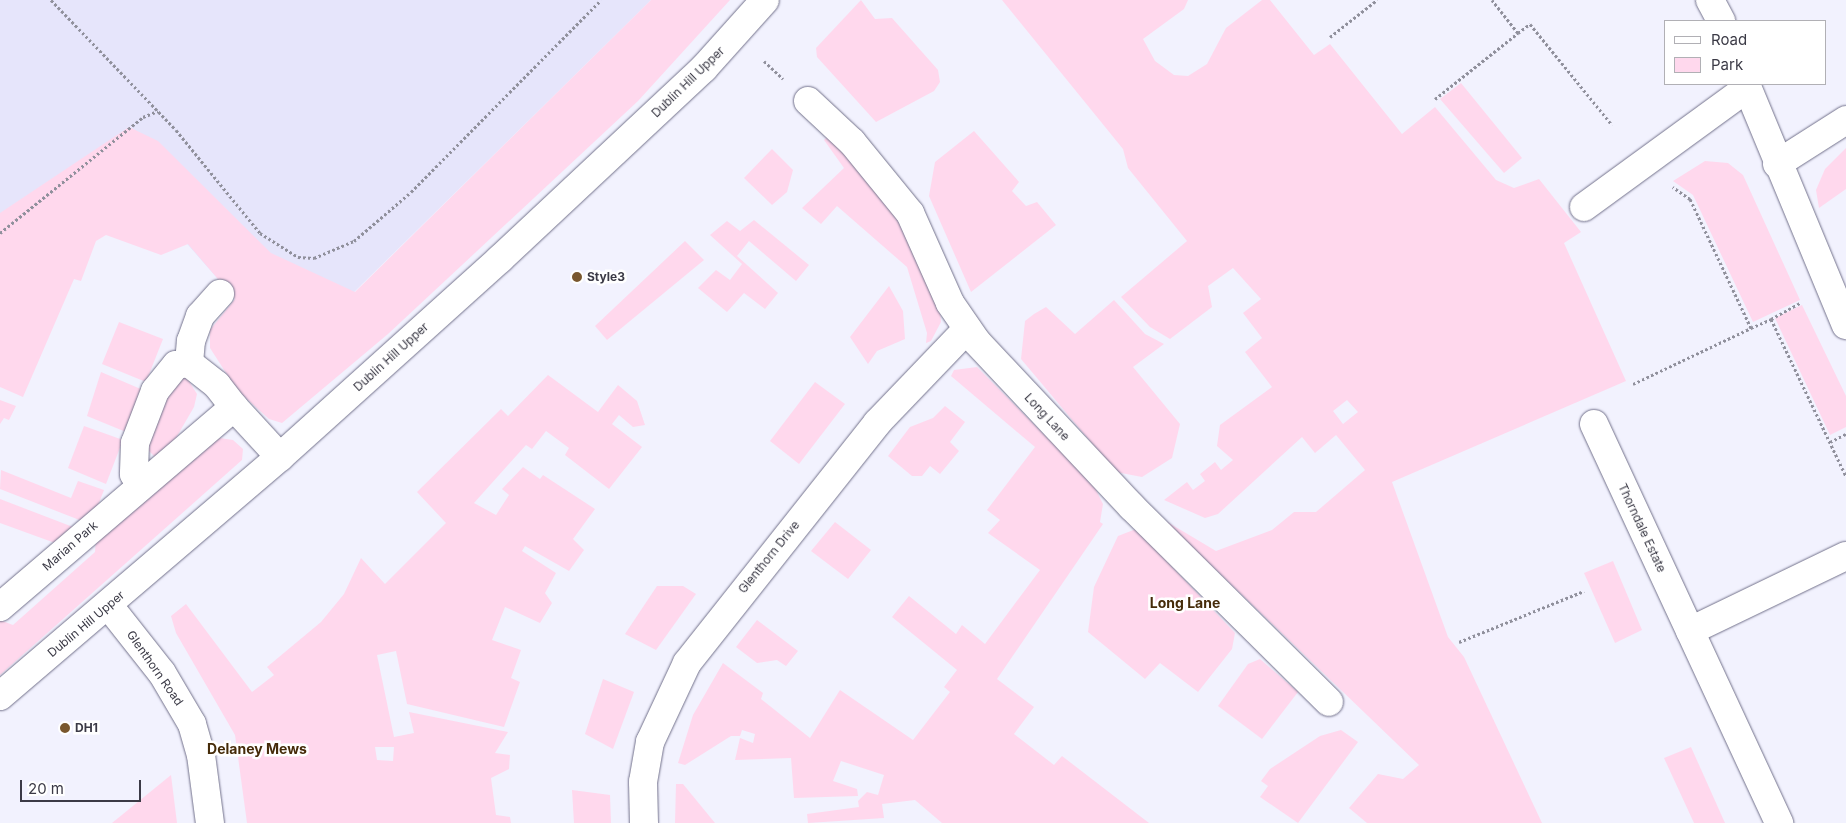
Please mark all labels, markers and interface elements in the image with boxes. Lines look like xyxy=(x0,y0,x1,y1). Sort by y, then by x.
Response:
legend xyxy=(1664,20,1826,85)
text: Road xyxy=(1711,30,1747,49)
street label: Dublin Hill Upper xyxy=(649,44,727,120)
text: Park xyxy=(1711,55,1743,74)
place label: Style3 xyxy=(587,270,625,284)
marker: Style3 xyxy=(571,271,583,283)
street label: Dublin Hill Upper xyxy=(351,320,431,394)
street label: Long Lane xyxy=(1021,390,1073,444)
street label: Thorndale Estate xyxy=(1615,481,1669,575)
street label: Marian Park xyxy=(40,518,100,574)
street label: Glenthorn Drive xyxy=(735,518,803,596)
street label: Dublin Hill Upper xyxy=(45,588,127,660)
district label: Long Lane xyxy=(1150,595,1220,611)
street label: Glenthorn Road xyxy=(124,628,186,708)
place label: DH1 xyxy=(75,721,98,735)
marker: DH1 xyxy=(59,722,71,734)
district label: Delaney Mews xyxy=(207,741,307,757)
scale bar xyxy=(22,770,144,802)
text: 20 m xyxy=(28,779,64,798)

